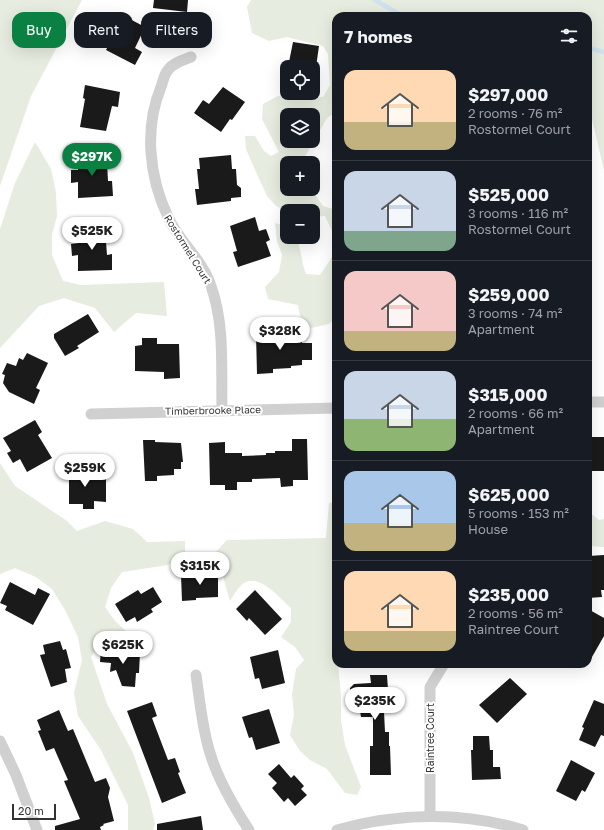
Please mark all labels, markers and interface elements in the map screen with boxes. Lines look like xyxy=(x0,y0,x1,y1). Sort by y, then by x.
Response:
chip: Buy xyxy=(12,12,66,48)
chip: Rent xyxy=(74,12,133,48)
chip: Filters xyxy=(141,12,212,48)
icon: filters xyxy=(558,25,580,47)
text: 7 homes xyxy=(344,26,412,47)
map controls xyxy=(280,60,320,244)
button: locate xyxy=(280,60,320,100)
text: $297,000 xyxy=(468,84,548,105)
icon: home xyxy=(376,86,424,134)
text: 2 rooms · 76 m² xyxy=(468,105,562,121)
button: layers xyxy=(280,108,320,148)
text: Rostormel Court xyxy=(468,121,571,137)
pin: $297K xyxy=(64,143,120,177)
text: $297K xyxy=(71,148,113,164)
button: + xyxy=(280,156,320,196)
text: $525,000 xyxy=(468,184,549,205)
icon: home xyxy=(376,187,424,235)
button: − xyxy=(280,204,320,244)
text: 3 rooms · 116 m² xyxy=(468,205,568,221)
street label: Rostormel Court xyxy=(162,212,214,286)
pin: $525K xyxy=(64,217,120,251)
text: Rostormel Court xyxy=(468,221,571,237)
text: $525K xyxy=(71,222,113,238)
text: $259,000 xyxy=(468,284,550,305)
icon: home xyxy=(376,287,424,335)
text: 3 rooms · 74 m² xyxy=(468,305,562,321)
pin: $328K xyxy=(252,317,308,351)
text: Apartment xyxy=(468,321,535,337)
text: $328K xyxy=(259,322,301,338)
text: $315,000 xyxy=(468,384,547,405)
icon: home xyxy=(376,387,424,435)
street label: Timberbrooke Place xyxy=(165,403,261,417)
text: 2 rooms · 66 m² xyxy=(468,405,563,421)
text: Apartment xyxy=(468,421,535,437)
pin: $259K xyxy=(57,454,113,488)
text: $259K xyxy=(64,459,106,475)
text: $625,000 xyxy=(468,484,550,505)
icon: home xyxy=(376,487,424,535)
text: 5 rooms · 153 m² xyxy=(468,505,569,521)
text: House xyxy=(468,521,508,537)
pin: $315K xyxy=(172,552,228,586)
text: $315K xyxy=(180,557,220,573)
text: $235,000 xyxy=(468,584,549,605)
icon: home xyxy=(376,587,424,635)
text: 2 rooms · 56 m² xyxy=(468,605,563,621)
text: Raintree Court xyxy=(468,621,559,637)
pin: $625K xyxy=(95,631,151,665)
text: $625K xyxy=(102,636,144,652)
pin: $235K xyxy=(347,687,403,721)
text: $235K xyxy=(354,692,396,708)
street label: Raintree Court xyxy=(424,703,436,773)
scale bar xyxy=(12,802,56,821)
text: 20 m xyxy=(18,804,44,817)

